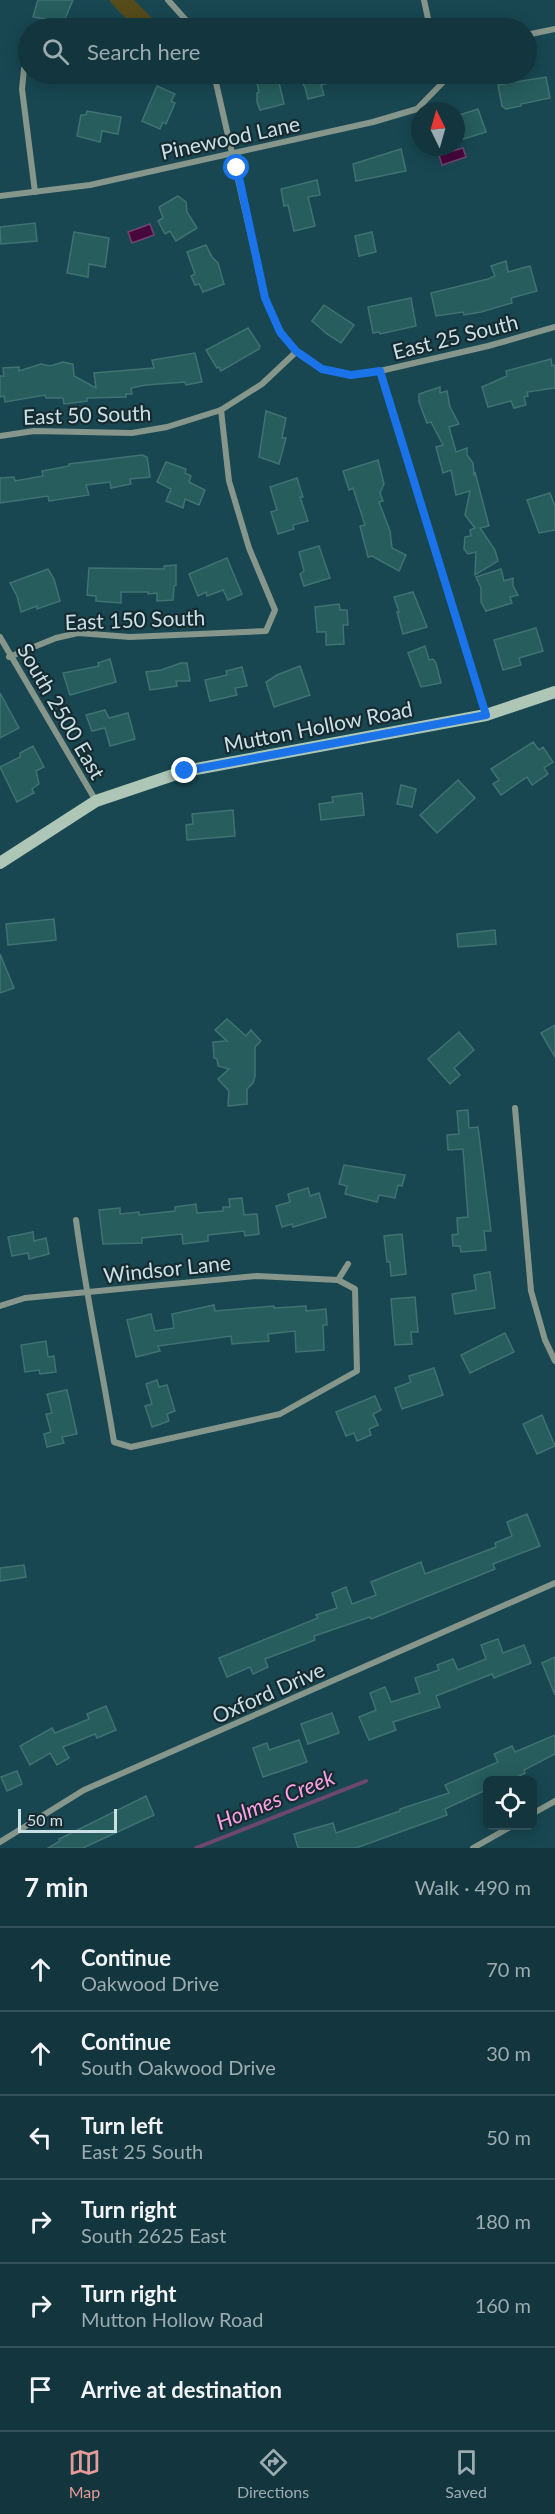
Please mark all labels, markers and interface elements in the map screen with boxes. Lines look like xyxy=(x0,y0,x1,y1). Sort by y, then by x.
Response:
search box xyxy=(18,18,537,84)
icon: search xyxy=(39,35,72,68)
text: Search here xyxy=(87,38,200,65)
north arrow xyxy=(411,102,465,156)
street label: Pinewood Lane xyxy=(158,110,302,164)
route start xyxy=(223,154,249,180)
street label: East 25 South xyxy=(390,308,520,364)
street label: East 50 South xyxy=(22,399,152,429)
street label: East 150 South xyxy=(64,604,206,634)
street label: South 2500 East xyxy=(13,639,111,784)
street label: Mutton Hollow Road xyxy=(222,695,414,757)
route end xyxy=(171,757,197,783)
street label: Windsor Lane xyxy=(102,1249,232,1287)
street label: Oxford Drive xyxy=(208,1656,328,1728)
water label: Holmes Creek xyxy=(212,1763,339,1835)
map controls xyxy=(483,1776,537,1830)
button: locate xyxy=(483,1776,537,1830)
scale bar xyxy=(18,1806,117,1834)
text: 50 m xyxy=(27,1810,63,1829)
text: 7 min xyxy=(24,1871,88,1903)
text: Walk · 490 m xyxy=(415,1875,531,1899)
text: Continue xyxy=(81,1944,171,1971)
icon: ahead xyxy=(24,1953,57,1986)
text: 70 m xyxy=(486,1957,531,1981)
text: Oakwood Drive xyxy=(81,1971,219,1995)
text: Continue xyxy=(81,2028,171,2055)
icon: ahead xyxy=(24,2037,57,2070)
text: 30 m xyxy=(486,2041,531,2065)
text: South Oakwood Drive xyxy=(81,2055,276,2079)
text: Turn left xyxy=(81,2112,163,2139)
icon: left xyxy=(24,2121,57,2154)
text: 50 m xyxy=(486,2125,531,2149)
text: East 25 South xyxy=(81,2139,203,2163)
text: Turn right xyxy=(81,2196,176,2223)
icon: right xyxy=(24,2205,57,2238)
text: 180 m xyxy=(475,2209,531,2233)
text: South 2625 East xyxy=(81,2223,226,2247)
text: Turn right xyxy=(81,2280,176,2307)
icon: right xyxy=(24,2289,57,2322)
text: 160 m xyxy=(475,2293,531,2317)
text: Mutton Hollow Road xyxy=(81,2307,263,2331)
icon: arrive xyxy=(24,2373,57,2406)
text: Arrive at destination xyxy=(81,2376,282,2403)
tab: Map xyxy=(68,2446,101,2501)
tab: Directions xyxy=(237,2446,309,2501)
tab: Saved xyxy=(445,2446,487,2501)

